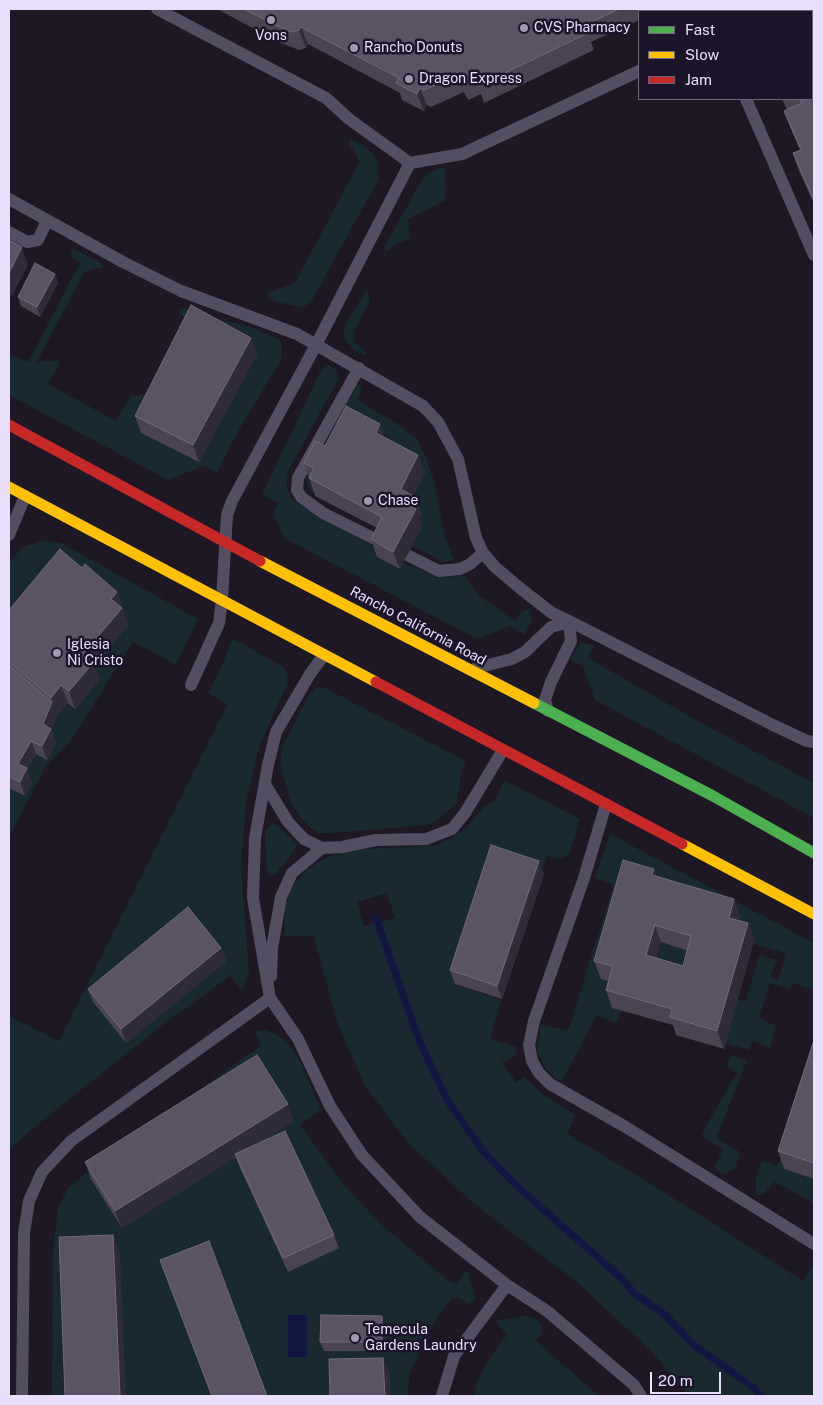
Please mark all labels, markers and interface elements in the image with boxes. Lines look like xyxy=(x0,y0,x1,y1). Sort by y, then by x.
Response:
legend xyxy=(638,10,813,100)
marker: Vons xyxy=(265,14,277,26)
place label: CVS Pharmacy xyxy=(534,20,631,36)
text: Fast xyxy=(685,21,715,38)
marker: CVS Pharmacy xyxy=(518,22,530,34)
place label: Vons xyxy=(255,28,287,44)
place label: Rancho Donuts xyxy=(364,40,462,56)
marker: Rancho Donuts xyxy=(348,42,360,54)
text: Slow xyxy=(685,46,719,63)
place label: Dragon Express xyxy=(419,71,522,87)
text: Jam xyxy=(685,71,712,88)
marker: Dragon Express xyxy=(403,73,415,85)
place label: Chase xyxy=(378,493,418,509)
marker: Chase xyxy=(362,495,374,507)
street label: Rancho California Road xyxy=(347,583,489,669)
place label: Iglesia Ni Cristo xyxy=(67,637,123,670)
marker: Iglesia Ni Cristo xyxy=(51,647,63,659)
place label: Temecula Gardens Laundry xyxy=(365,1322,477,1354)
marker: Temecula Gardens Laundry xyxy=(349,1332,361,1344)
scale bar xyxy=(653,1362,724,1394)
text: 20 m xyxy=(658,1372,693,1389)

